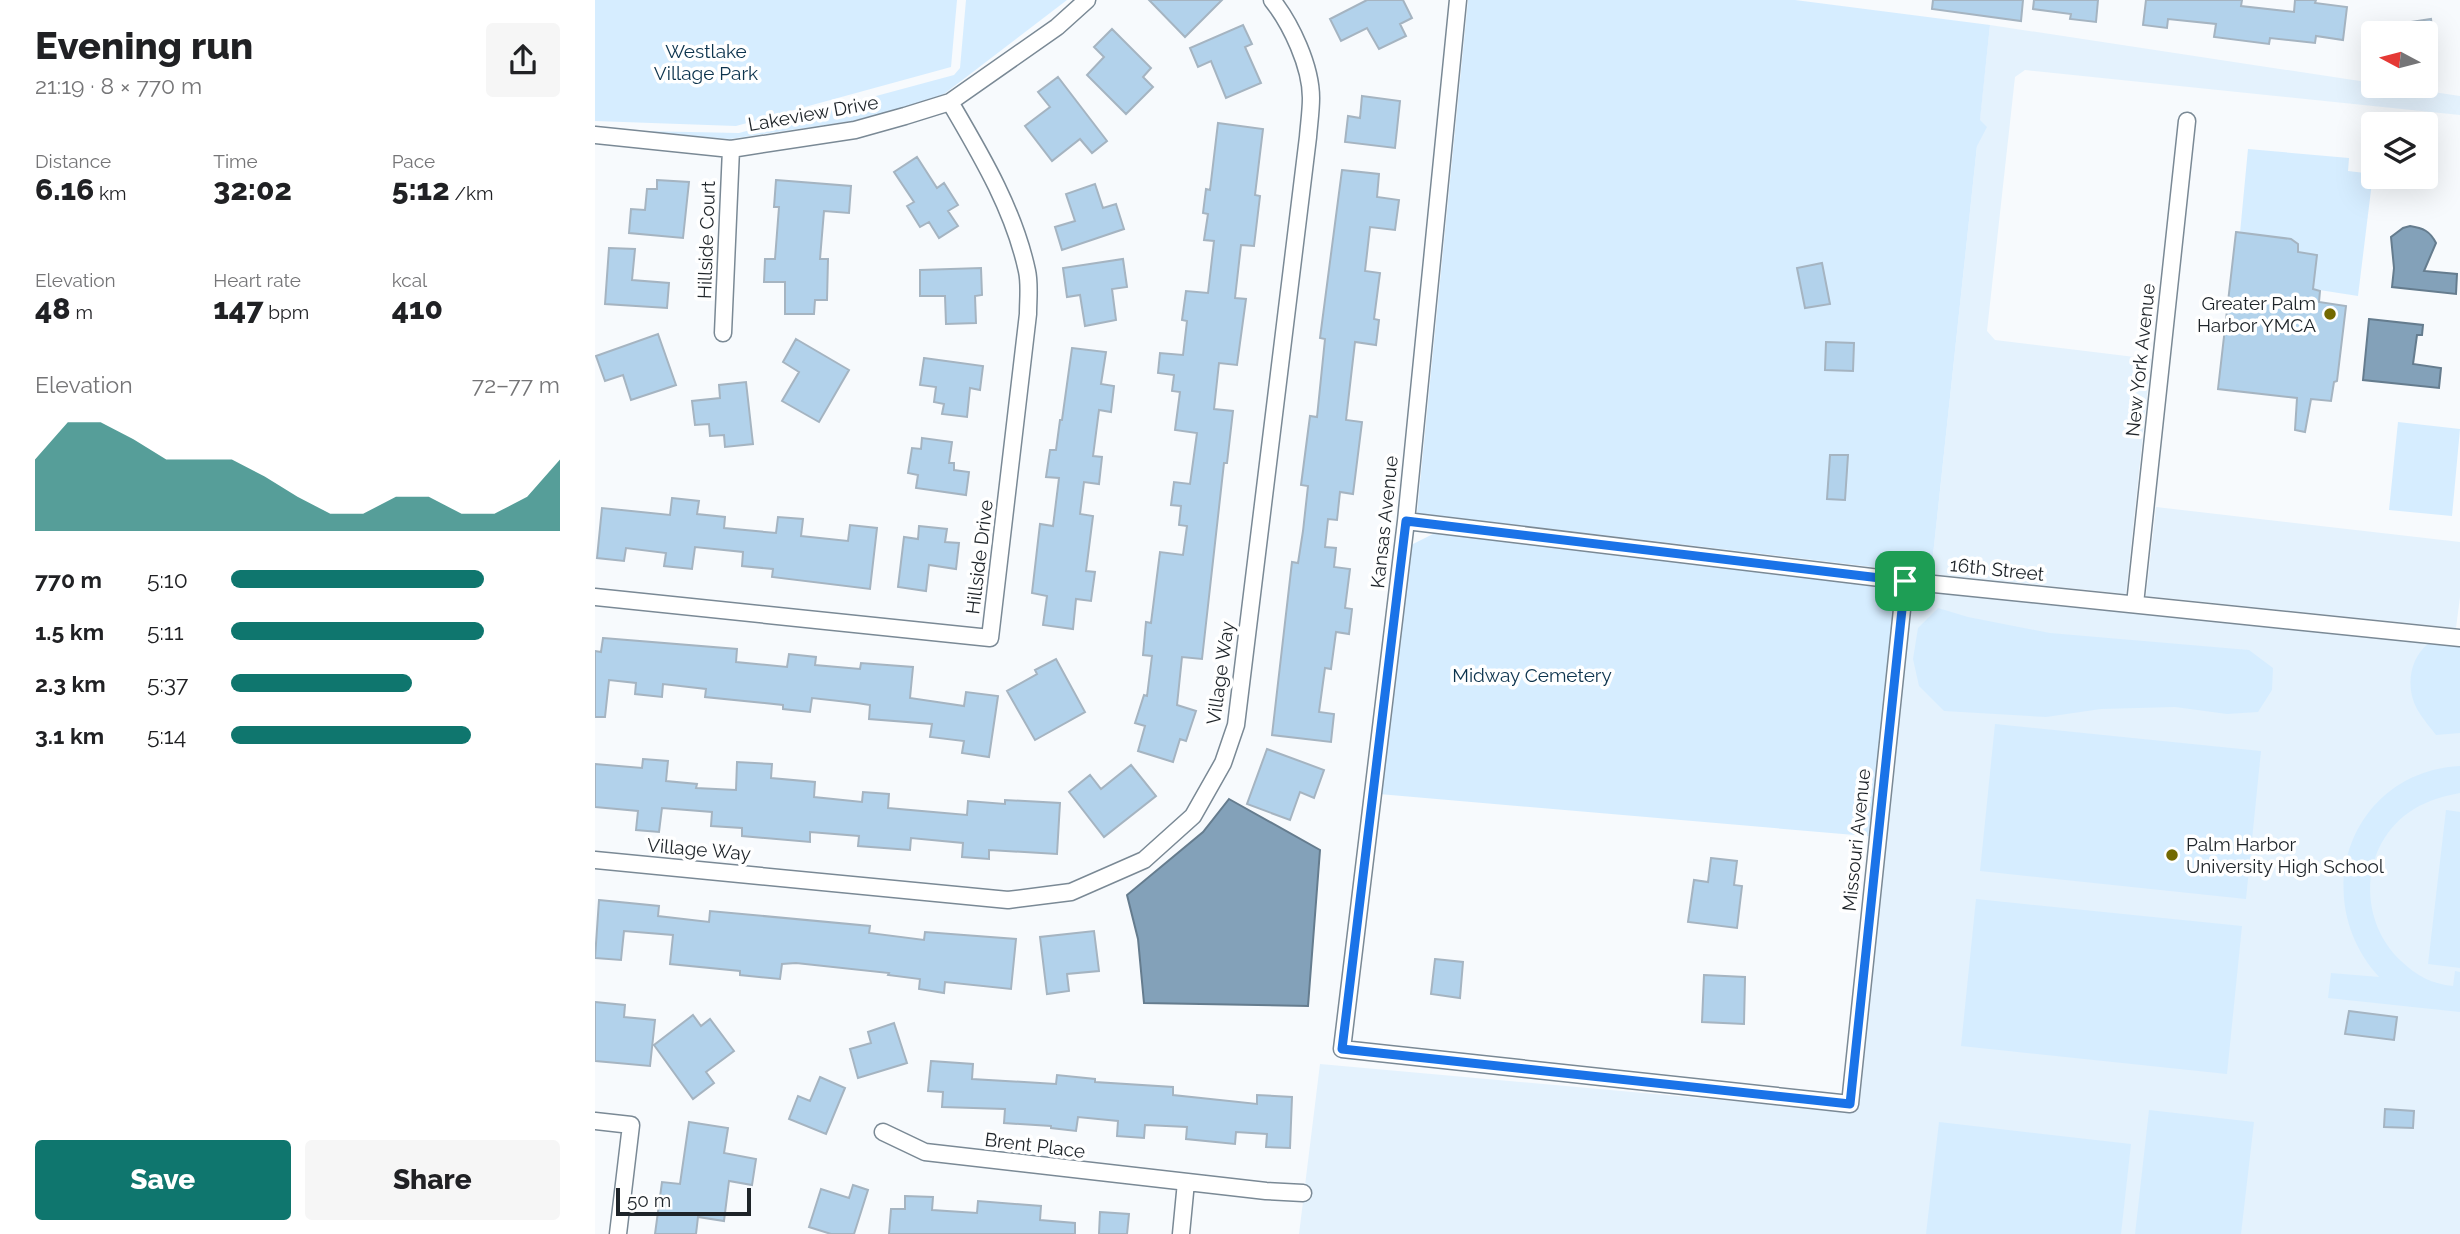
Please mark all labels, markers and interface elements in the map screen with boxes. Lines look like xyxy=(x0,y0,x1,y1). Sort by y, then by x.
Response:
north arrow xyxy=(2361,21,2438,98)
map controls xyxy=(2361,21,2438,189)
text: Evening run xyxy=(35,23,253,68)
button: share xyxy=(486,23,560,97)
park label: Westlake Village Park xyxy=(654,40,758,84)
text: 21:19 · 8 × 770 m xyxy=(35,72,202,99)
street label: Lakeview Drive xyxy=(746,91,880,135)
button: layers xyxy=(2361,112,2438,189)
text: Distance xyxy=(35,150,111,172)
text: Time xyxy=(213,150,258,172)
text: Pace xyxy=(392,150,435,172)
text: 6.16 xyxy=(35,172,94,207)
text: 32:02 xyxy=(213,172,292,207)
text: 5:12 xyxy=(392,172,450,207)
street label: Hillside Court xyxy=(693,180,719,299)
text: km xyxy=(94,182,127,204)
text: /km xyxy=(450,182,493,204)
text: Elevation xyxy=(35,269,116,291)
text: Heart rate xyxy=(213,269,301,291)
text: kcal xyxy=(392,269,427,291)
street label: New York Avenue xyxy=(2121,282,2159,438)
text: 48 xyxy=(35,291,71,326)
text: 147 xyxy=(213,291,264,326)
text: 410 xyxy=(392,291,443,326)
place label: Greater Palm Harbor YMCA xyxy=(2197,292,2316,336)
text: m xyxy=(71,301,93,323)
text: bpm xyxy=(264,301,309,323)
marker: Greater Palm Harbor YMCA xyxy=(2322,306,2338,322)
text: Elevation xyxy=(35,371,133,398)
text: 72–77 m xyxy=(472,371,560,398)
street label: Kansas Avenue xyxy=(1366,455,1402,589)
street label: Hillside Drive xyxy=(961,499,997,615)
pin xyxy=(1875,551,1935,611)
street label: 16th Street xyxy=(1949,553,2046,585)
icon: arrive xyxy=(1886,562,1924,600)
text: 770 m xyxy=(35,566,102,593)
text: 5:10 xyxy=(147,566,188,593)
text: 1.5 km xyxy=(35,618,104,645)
text: 5:11 xyxy=(147,618,184,645)
street label: Village Way xyxy=(1202,620,1238,726)
park label: Midway Cemetery xyxy=(1452,664,1612,686)
text: 2.3 km xyxy=(35,670,106,697)
text: 5:37 xyxy=(147,670,188,697)
text: 3.1 km xyxy=(35,722,104,749)
text: 5:14 xyxy=(147,722,186,749)
street label: Missouri Avenue xyxy=(1838,767,1874,913)
place label: Palm Harbor University High School xyxy=(2186,833,2385,877)
street label: Village Way xyxy=(646,834,752,864)
marker: Palm Harbor University High School xyxy=(2164,847,2180,863)
street label: Brent Place xyxy=(983,1128,1087,1162)
button: Save xyxy=(35,1140,291,1220)
button: Share xyxy=(305,1140,560,1220)
scale bar xyxy=(616,1185,751,1217)
text: 50 m xyxy=(627,1189,671,1211)

